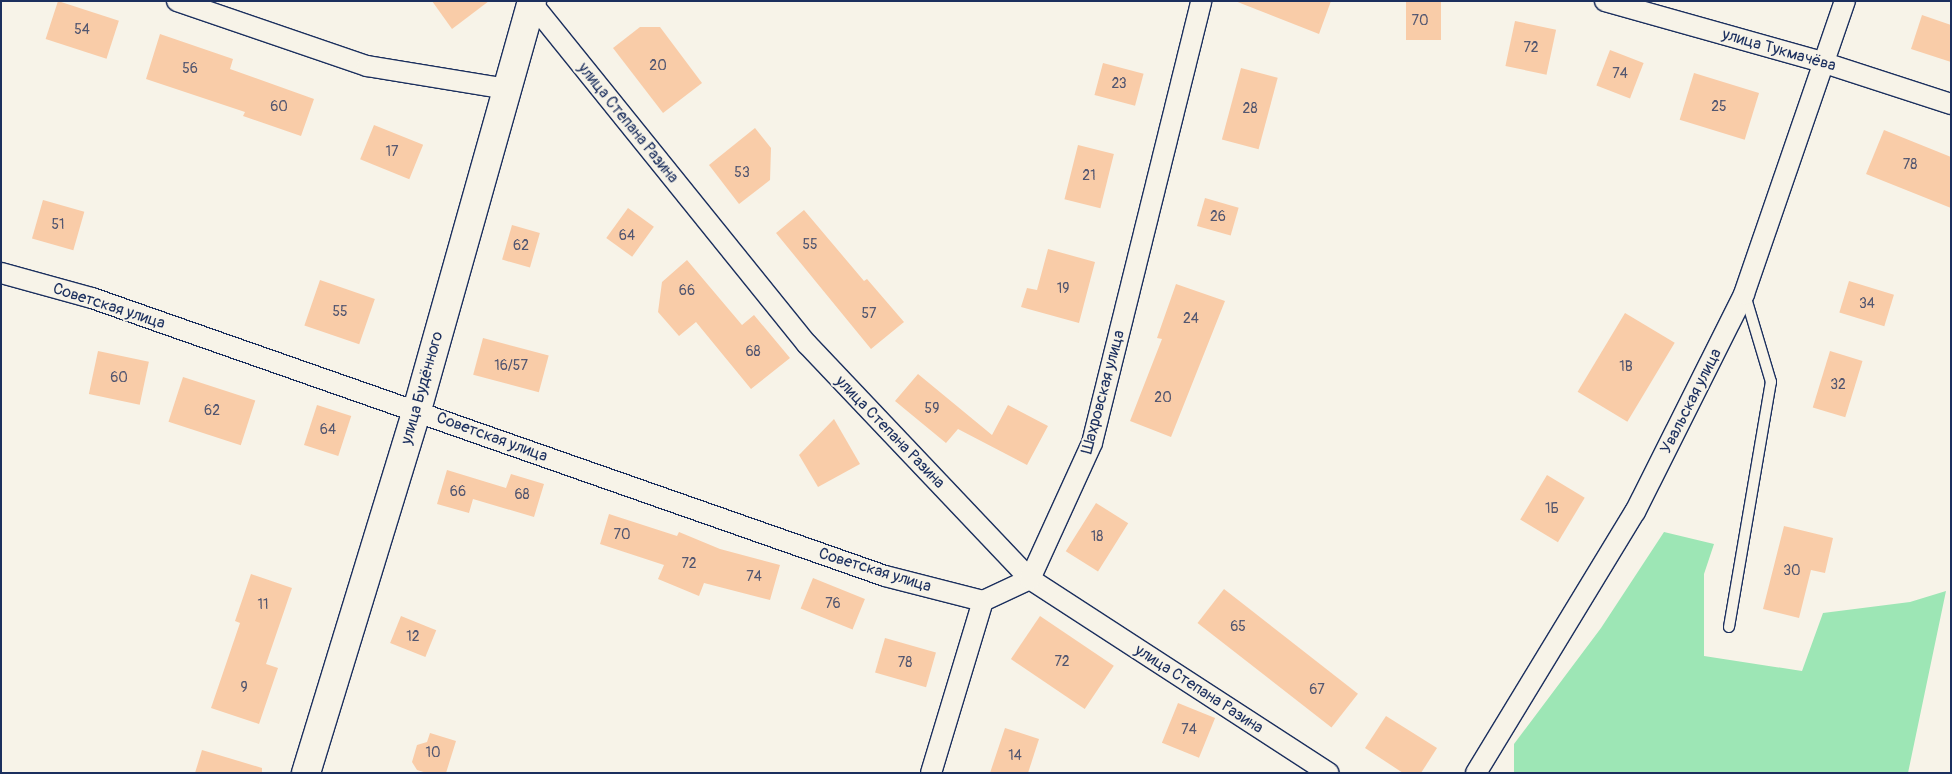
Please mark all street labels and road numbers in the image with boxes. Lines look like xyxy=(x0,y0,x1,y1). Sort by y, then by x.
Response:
street label: улица Тукмачёва xyxy=(1720,25,1838,75)
street label: улица Степана Разина xyxy=(574,59,682,187)
street label: Советская улица xyxy=(50,279,168,333)
street label: Шахровская улица xyxy=(1077,328,1129,456)
street label: улица Будённого xyxy=(397,329,447,447)
street label: Увальская улица xyxy=(1656,345,1726,457)
street label: улица Степана Разина xyxy=(831,372,949,492)
street label: Советская улица xyxy=(434,408,550,466)
street label: Советская улица xyxy=(816,544,934,596)
street label: улица Степана Разина xyxy=(1131,640,1267,738)

